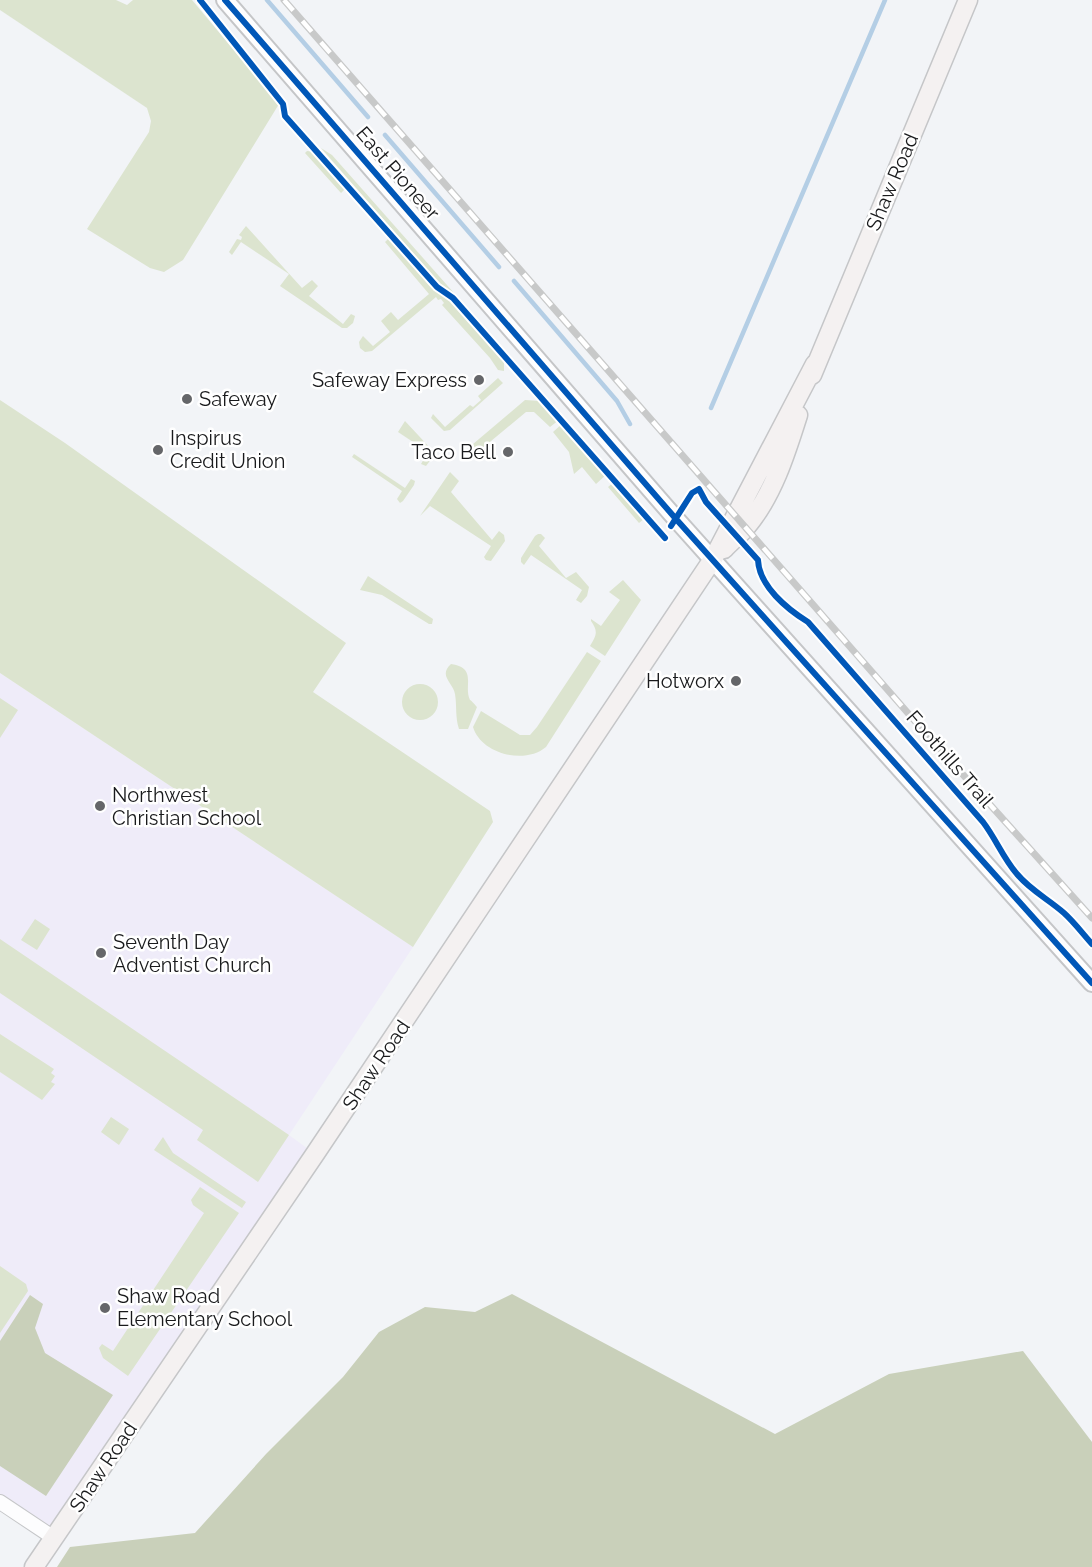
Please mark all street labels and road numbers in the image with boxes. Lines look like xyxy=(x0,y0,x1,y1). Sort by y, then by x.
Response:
street label: East Pioneer xyxy=(351,122,445,224)
street label: Shaw Road xyxy=(861,130,923,234)
street label: Foothills Trail xyxy=(901,706,999,813)
street label: Shaw Road xyxy=(337,1016,415,1114)
street label: Shaw Road xyxy=(64,1418,142,1516)

